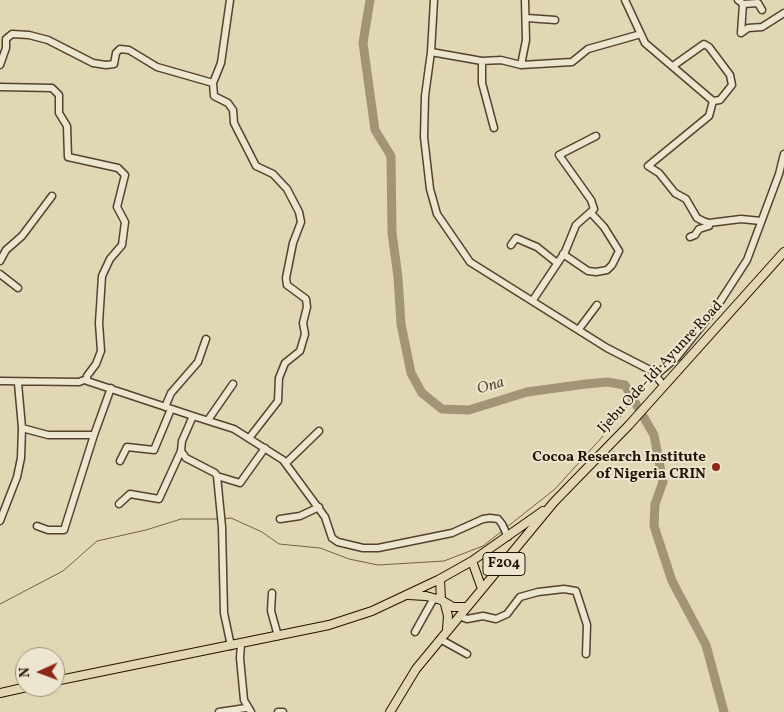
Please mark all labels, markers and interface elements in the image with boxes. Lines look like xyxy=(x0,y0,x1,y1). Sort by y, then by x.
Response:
street label: Ijebu Ode-Idi Ayunre Road xyxy=(595,298,727,438)
water label: Ona xyxy=(475,374,507,400)
place label: Cocoa Research Institute of Nigeria CRIN xyxy=(532,449,706,484)
marker: Cocoa Research Institute of Nigeria CRIN xyxy=(710,461,722,473)
road number: F204 xyxy=(483,552,525,576)
north arrow xyxy=(15,647,65,697)
text: N xyxy=(16,667,35,678)

